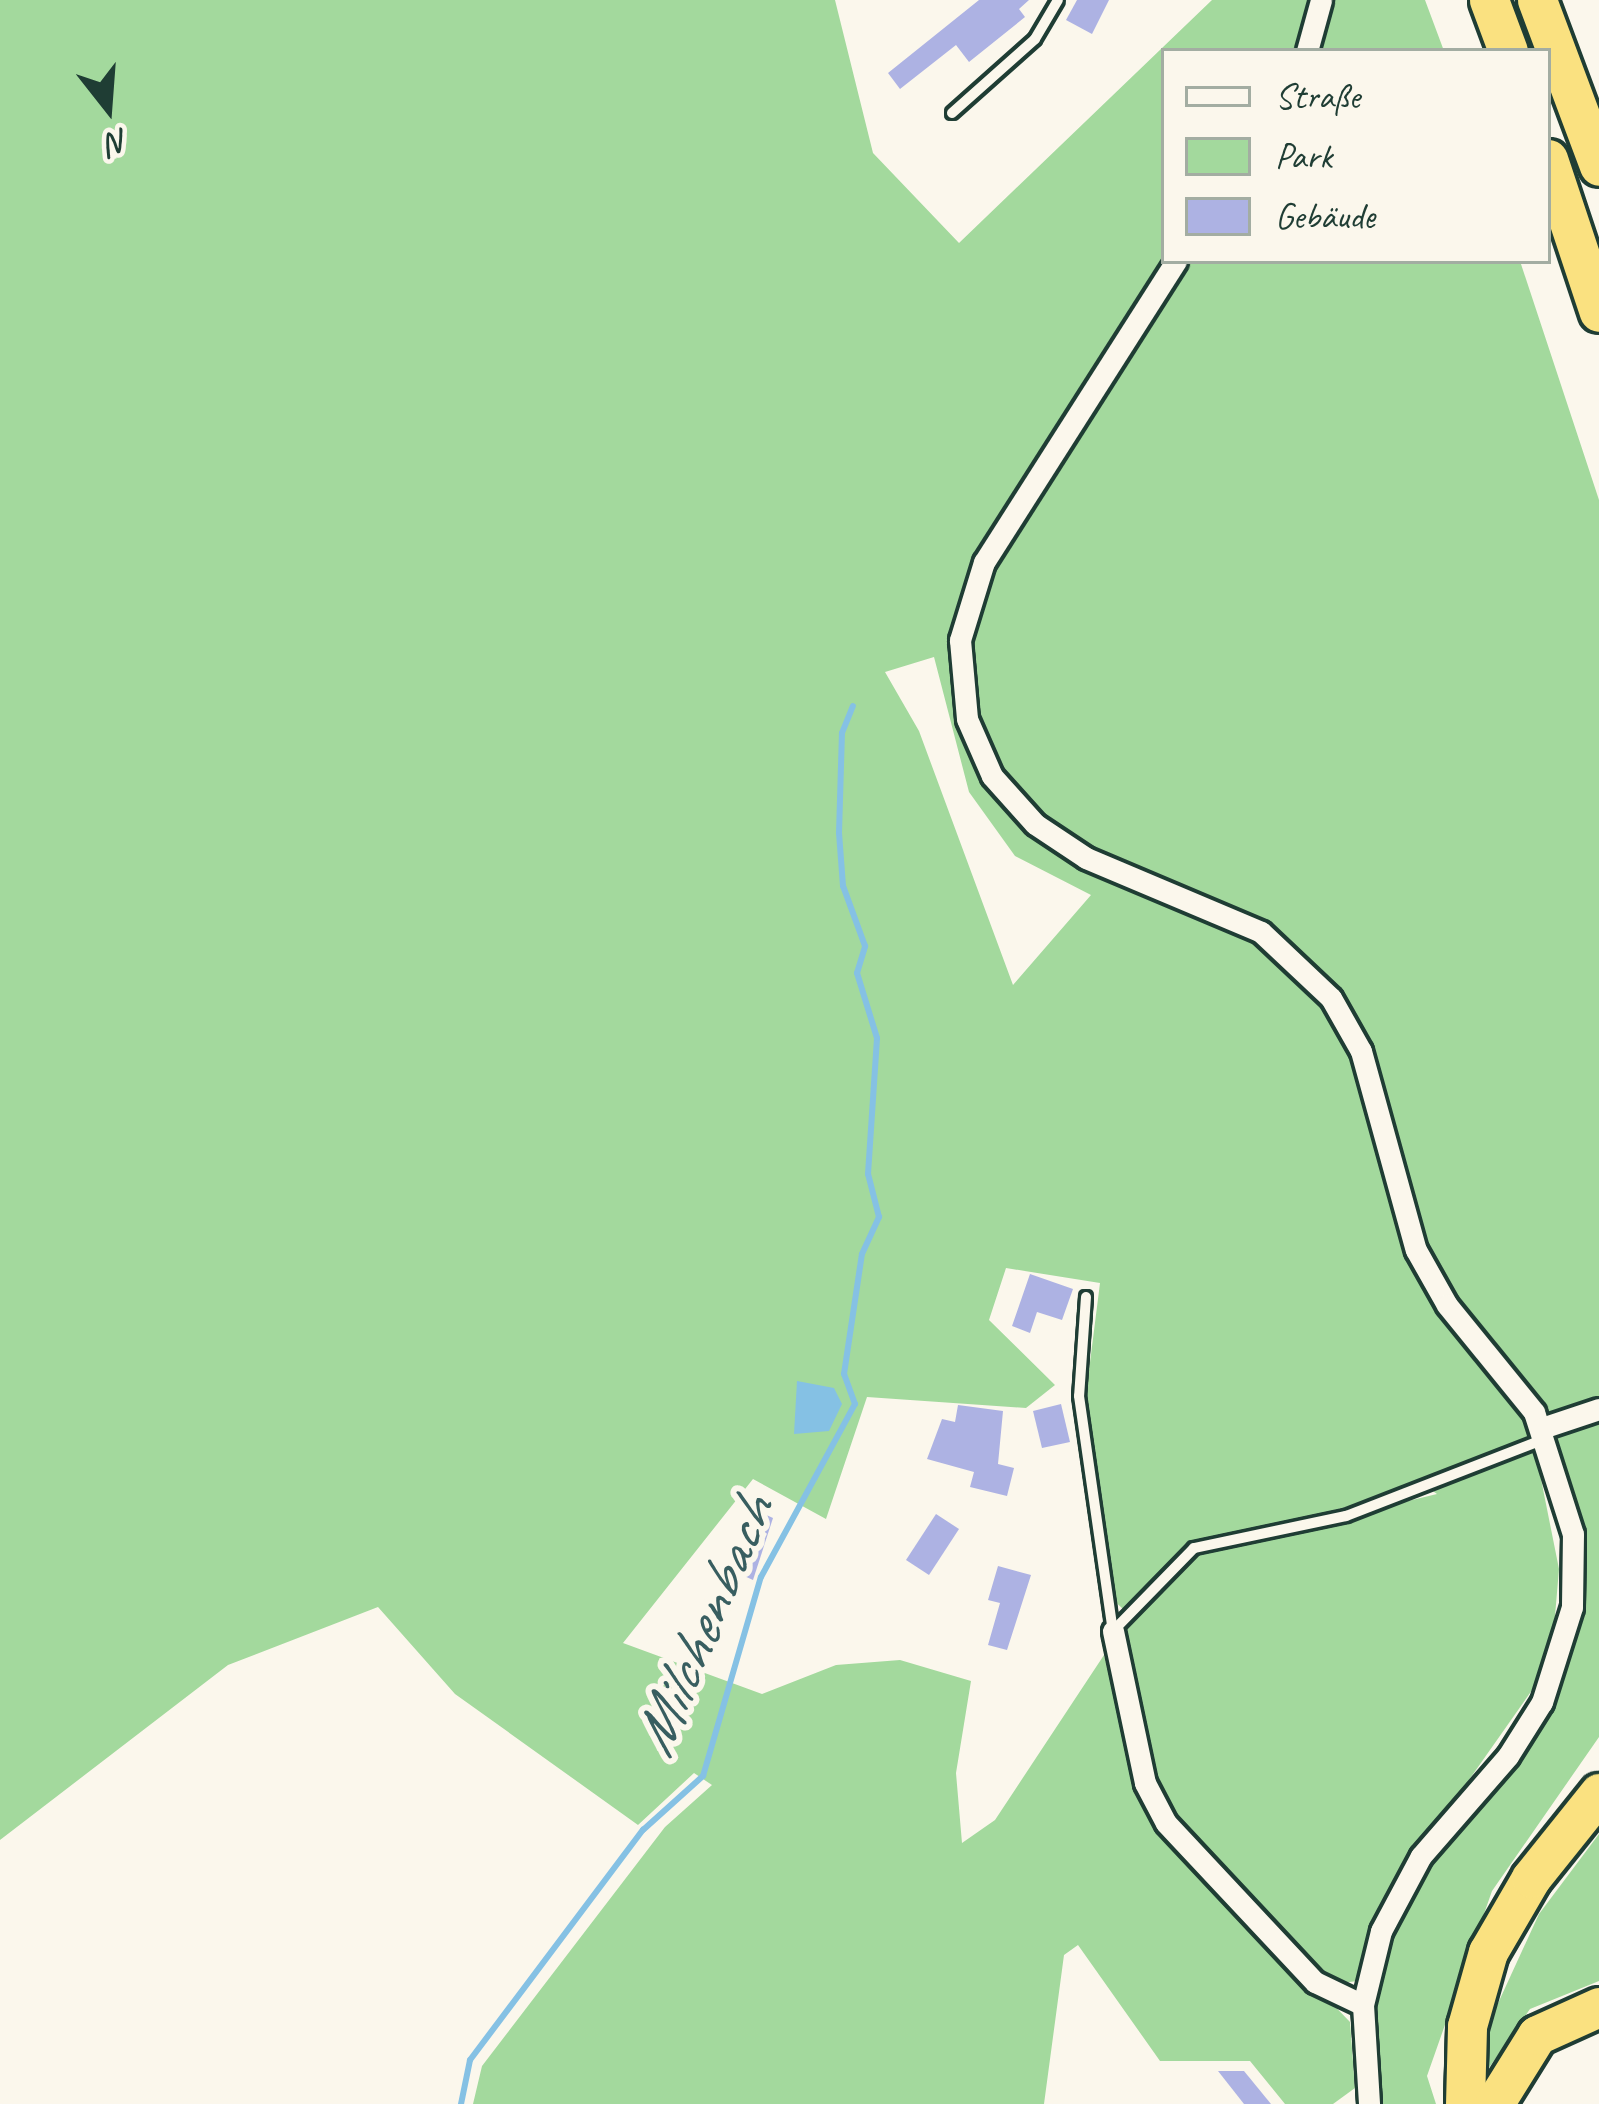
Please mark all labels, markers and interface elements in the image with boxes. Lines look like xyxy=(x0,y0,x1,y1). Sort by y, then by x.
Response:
north arrow xyxy=(48,48,168,168)
legend xyxy=(1161,48,1551,264)
text: Straße xyxy=(1275,73,1360,119)
text: N xyxy=(103,119,134,165)
text: Park xyxy=(1275,133,1332,179)
text: Gebäude xyxy=(1275,193,1375,239)
water label: Milchenbach xyxy=(615,1485,791,1767)

